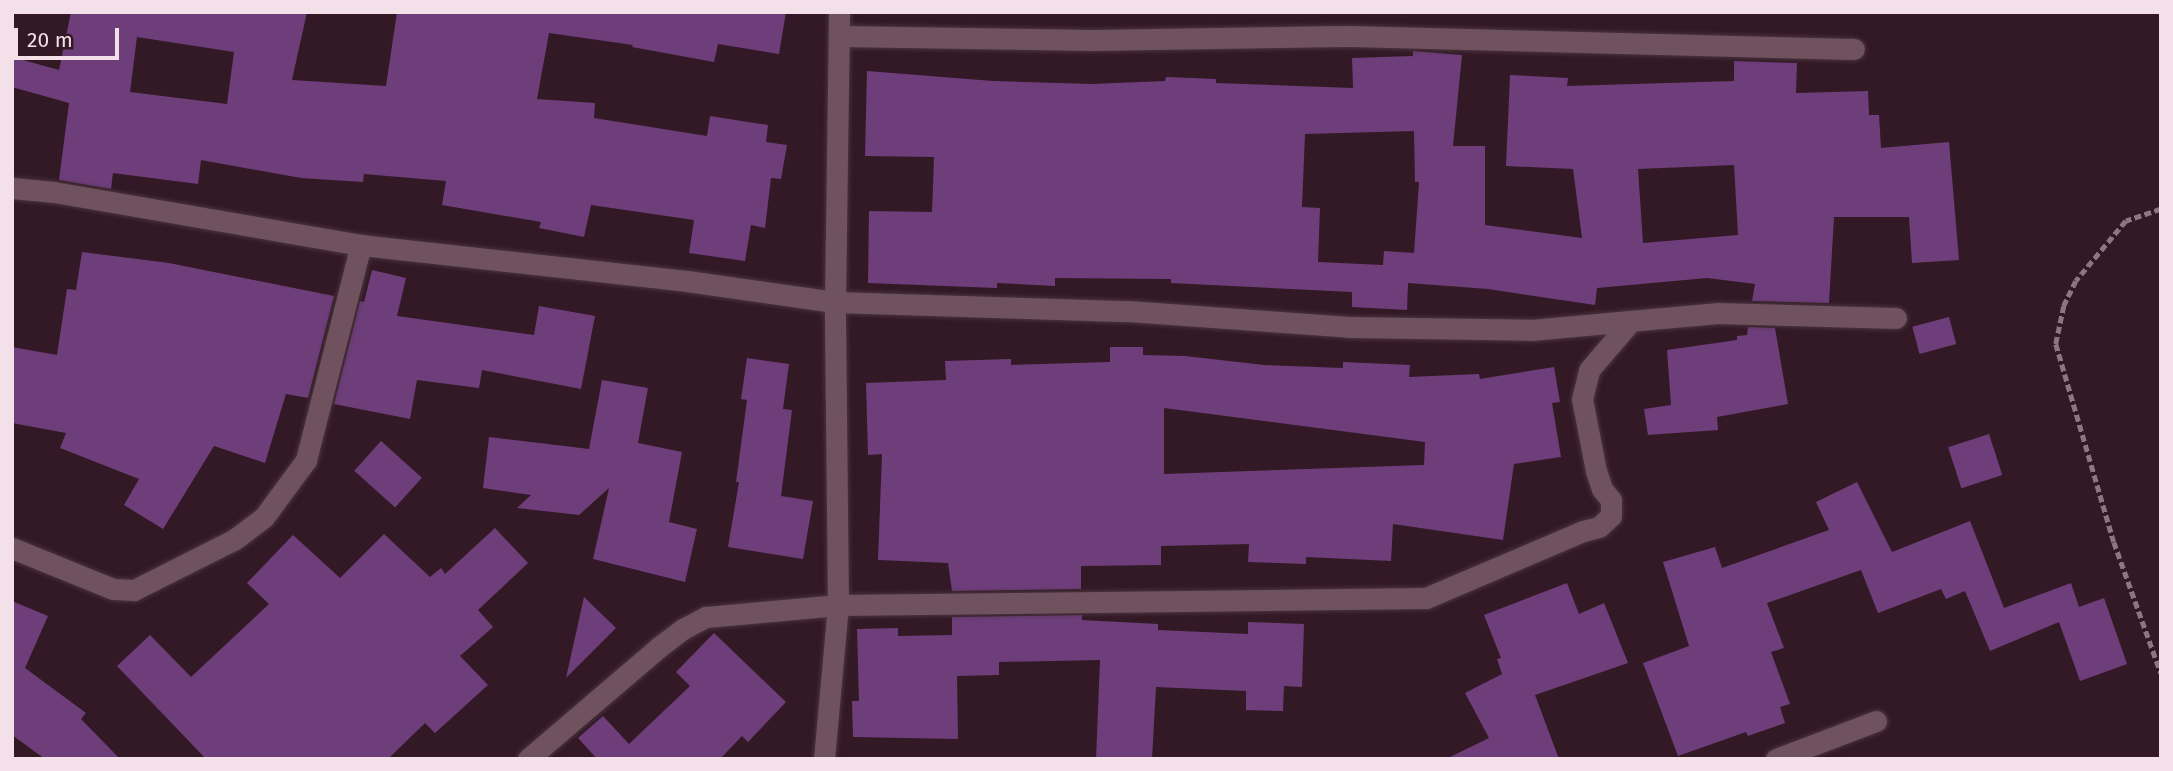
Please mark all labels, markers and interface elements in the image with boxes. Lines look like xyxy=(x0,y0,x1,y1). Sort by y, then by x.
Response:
scale bar xyxy=(18,14,122,58)
text: 20 m xyxy=(27,27,73,53)

